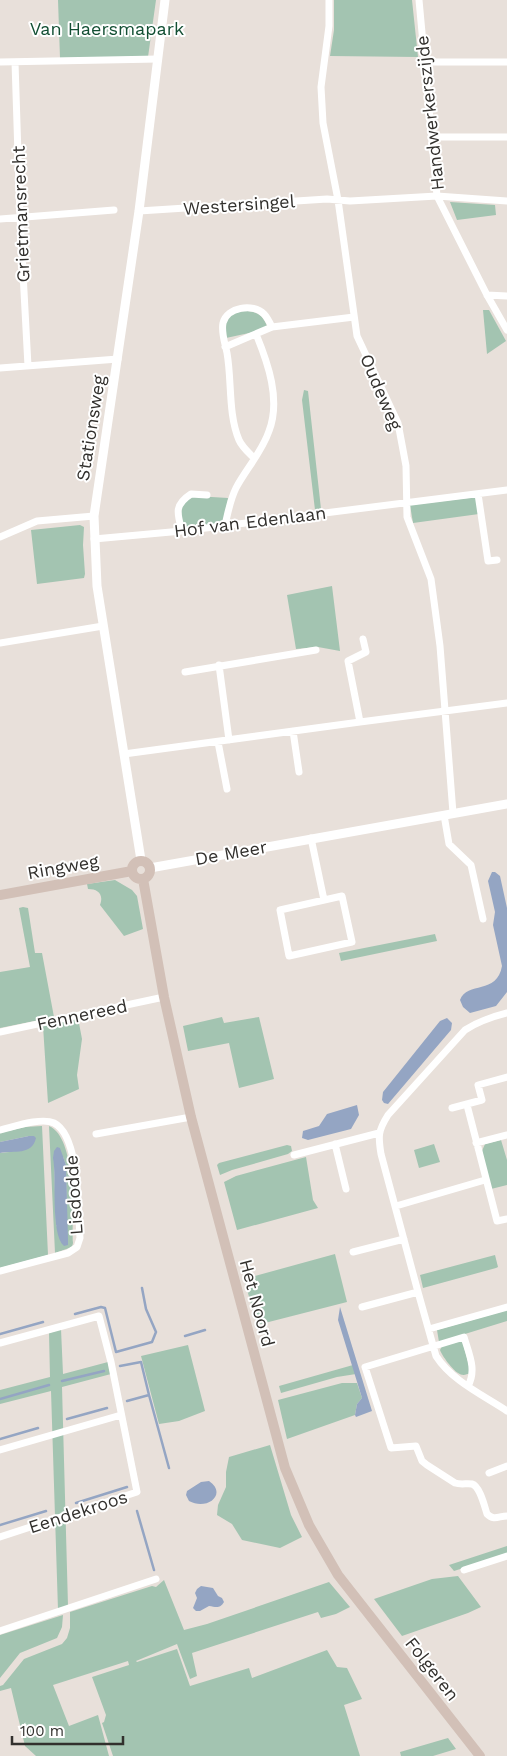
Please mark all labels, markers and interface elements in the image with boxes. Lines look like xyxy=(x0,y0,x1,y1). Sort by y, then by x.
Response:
park label: Van Haersmapark xyxy=(30,18,184,39)
street label: Handwerkerszijde xyxy=(411,34,448,192)
street label: Grietmansrecht xyxy=(8,145,33,283)
street label: Westersingel xyxy=(182,190,296,219)
street label: Oudeweg xyxy=(356,351,407,433)
street label: Stationsweg xyxy=(72,373,109,482)
street label: Hof van Edenlaan xyxy=(173,502,327,541)
street label: De Meer xyxy=(193,836,269,869)
street label: Ringweg xyxy=(26,850,101,883)
street label: Fennereed xyxy=(35,995,129,1034)
street label: Lisdodde xyxy=(60,1154,87,1236)
street label: Het Noord xyxy=(236,1257,279,1349)
street label: Eendekroos xyxy=(26,1486,130,1537)
street label: Folgeren xyxy=(401,1633,464,1705)
scale bar xyxy=(12,1714,124,1746)
text: 100 m xyxy=(20,1722,64,1740)

